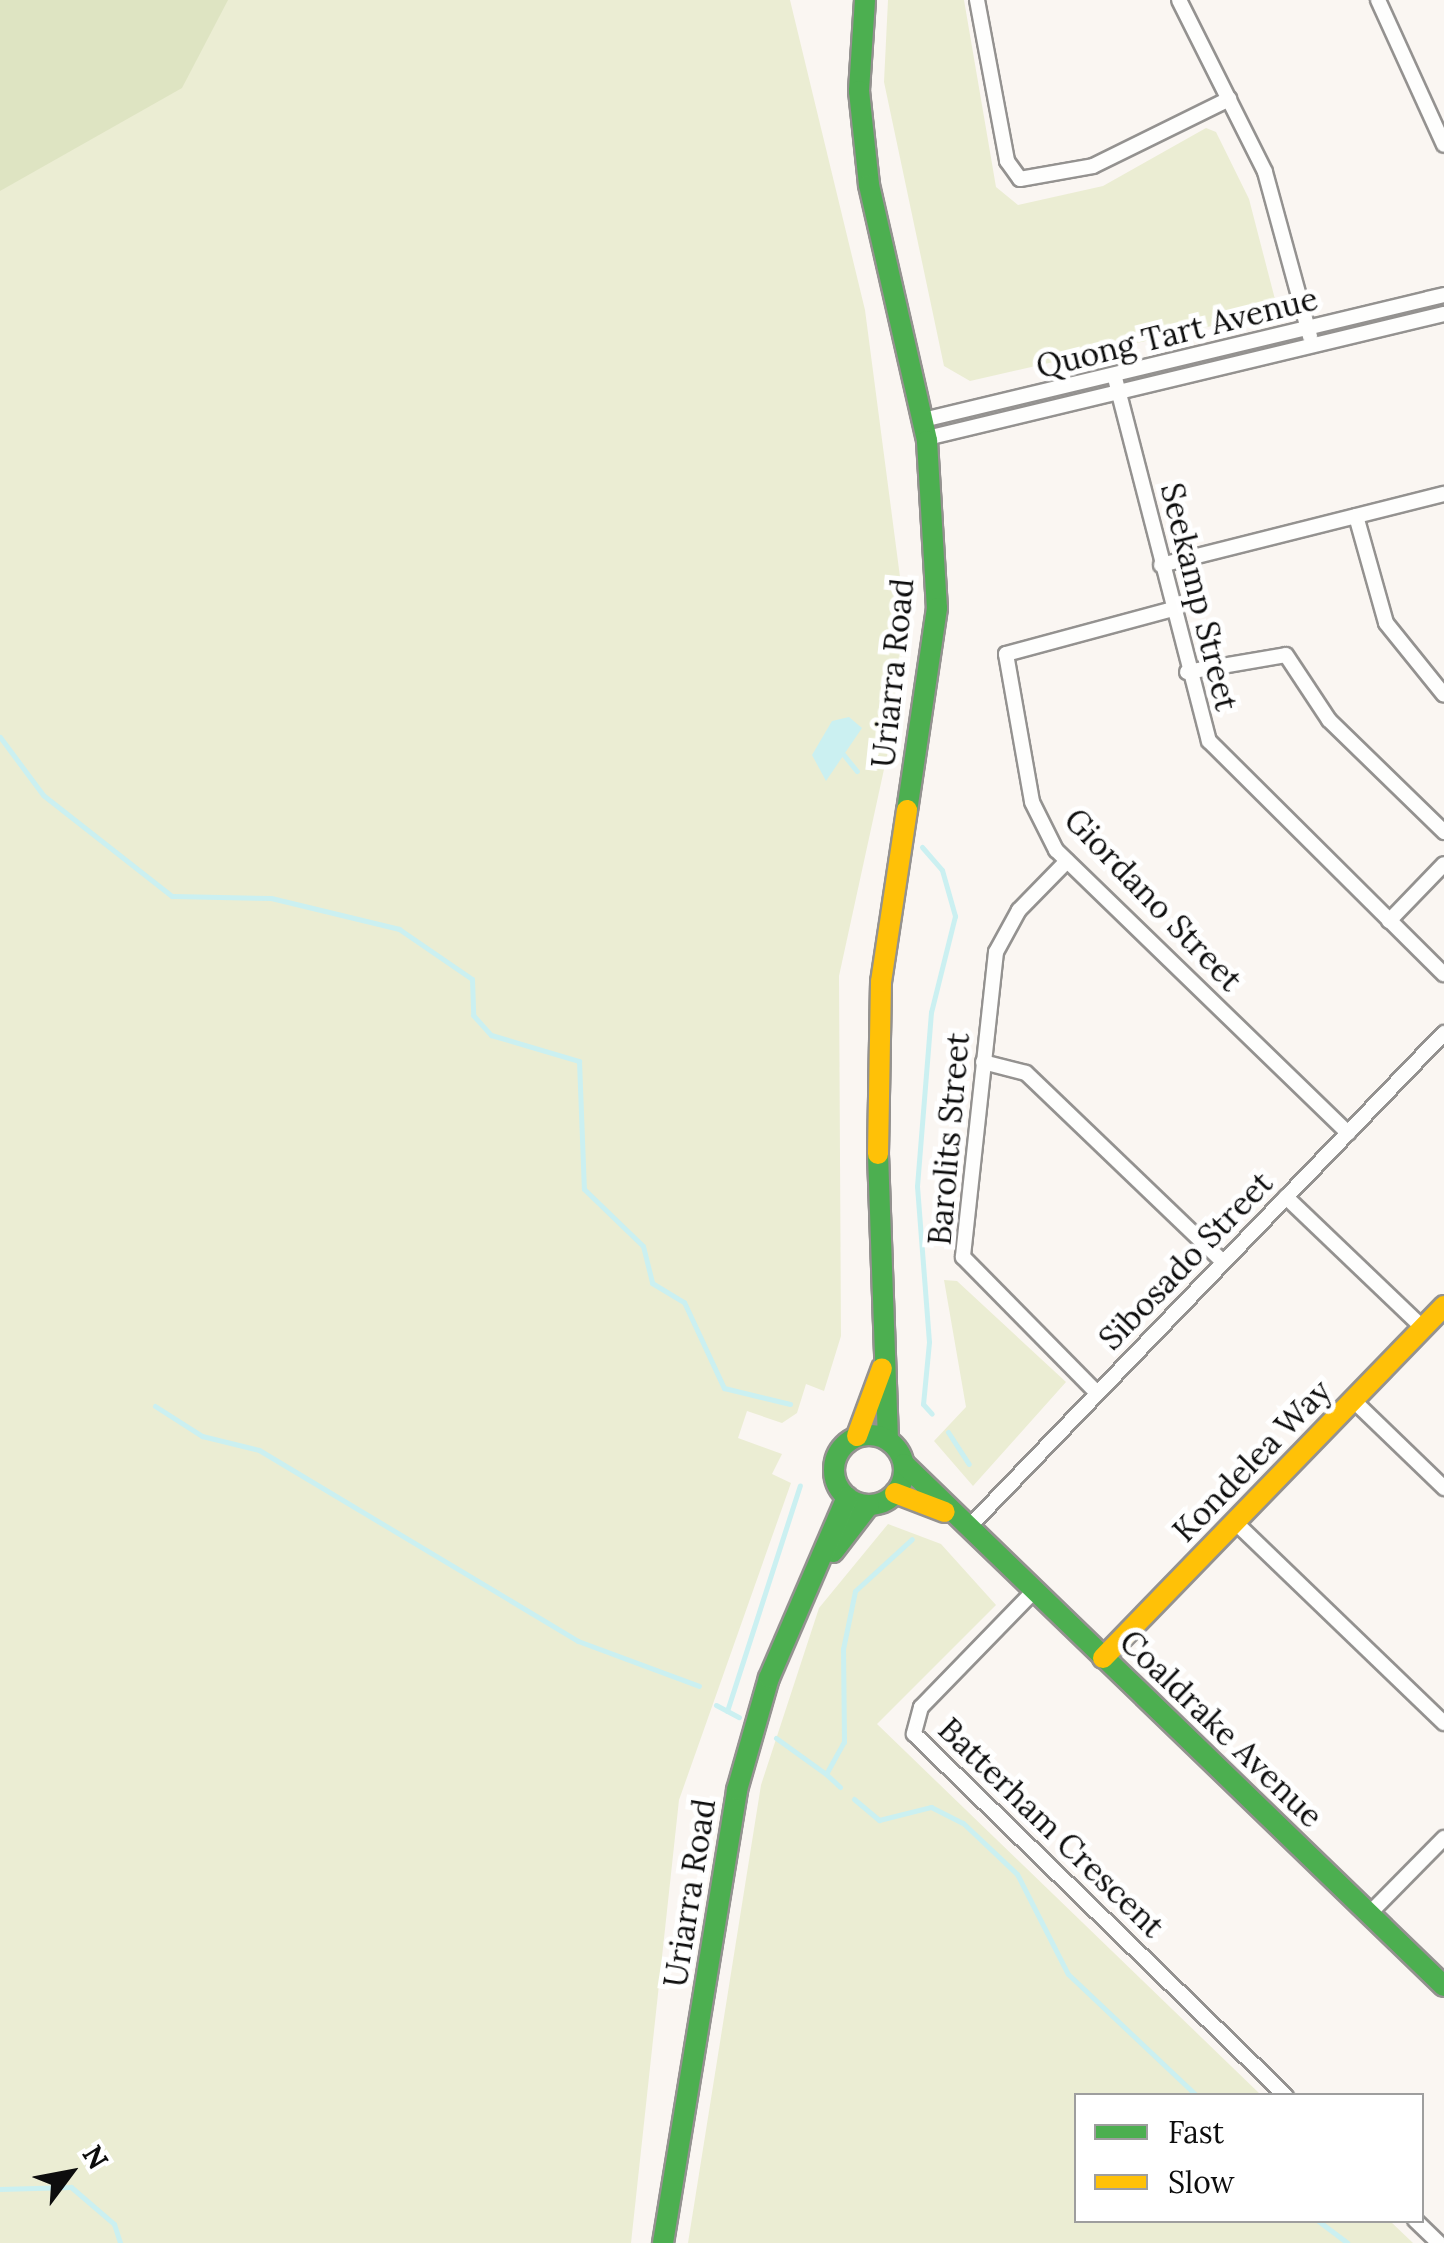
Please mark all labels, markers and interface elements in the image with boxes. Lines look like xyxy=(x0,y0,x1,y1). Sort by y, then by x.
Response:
street label: Quong Tart Avenue xyxy=(1032,279,1322,387)
street label: Seekamp Street xyxy=(1152,479,1246,715)
street label: Uriarra Road xyxy=(864,576,922,770)
street label: Giordano Street xyxy=(1056,801,1250,999)
street label: Barolits Street xyxy=(921,1031,977,1247)
street label: Sibosado Street xyxy=(1091,1164,1281,1358)
street label: Kondelea Way xyxy=(1165,1372,1339,1550)
street label: Coaldrake Avenue xyxy=(1112,1622,1330,1836)
street label: Batterham Crescent xyxy=(930,1710,1172,1946)
street label: Uriarra Road xyxy=(656,1796,724,1990)
legend xyxy=(1074,2093,1424,2223)
text: Fast xyxy=(1168,2113,1224,2151)
north arrow xyxy=(20,2123,120,2223)
text: N xyxy=(74,2138,116,2176)
text: Slow xyxy=(1168,2163,1234,2201)

